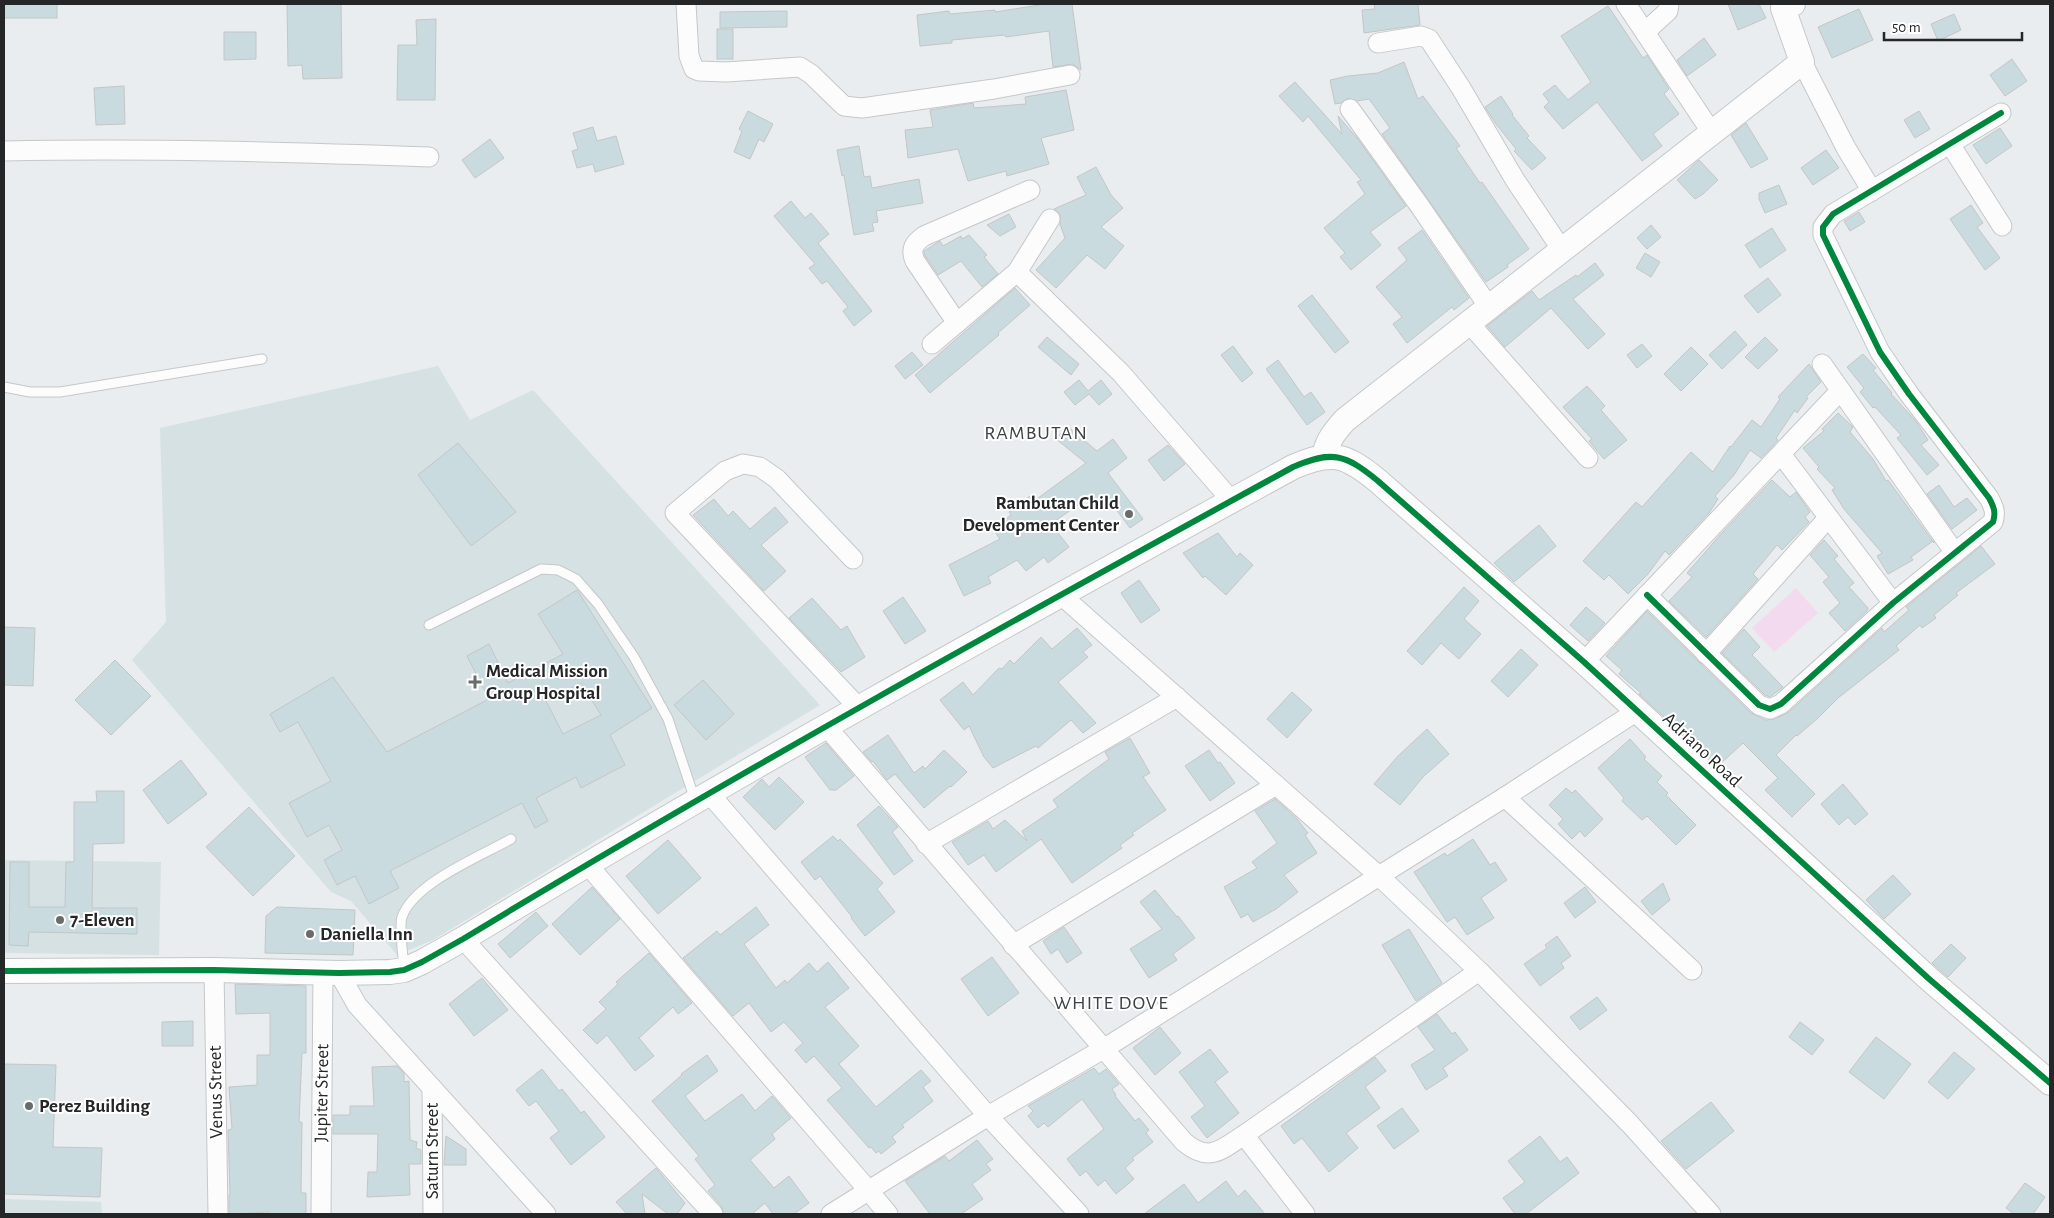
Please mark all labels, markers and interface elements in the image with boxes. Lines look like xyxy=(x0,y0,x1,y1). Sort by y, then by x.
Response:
scale bar xyxy=(1884,10,2022,42)
text: 50 m xyxy=(1892,20,1921,35)
district label: RAMBUTAN xyxy=(984,423,1088,443)
place label: Rambutan Child Development Center xyxy=(962,494,1119,535)
marker: Rambutan Child Development Center xyxy=(1123,508,1135,520)
place label: Medical Mission Group Hospital xyxy=(486,662,608,703)
marker: Medical Mission Group Hospital xyxy=(468,675,482,689)
street label: Adriano Road xyxy=(1659,709,1745,791)
place label: 7-Eleven xyxy=(70,911,134,930)
marker: 7-Eleven xyxy=(54,914,66,926)
place label: Daniella Inn xyxy=(320,925,413,944)
marker: Daniella Inn xyxy=(304,928,316,940)
district label: WHITE DOVE xyxy=(1053,993,1169,1013)
street label: Jupiter Street xyxy=(312,1044,332,1142)
street label: Venus Street xyxy=(206,1045,226,1139)
place label: Perez Building xyxy=(39,1097,150,1116)
marker: Perez Building xyxy=(23,1100,35,1112)
street label: Saturn Street xyxy=(423,1103,442,1199)

